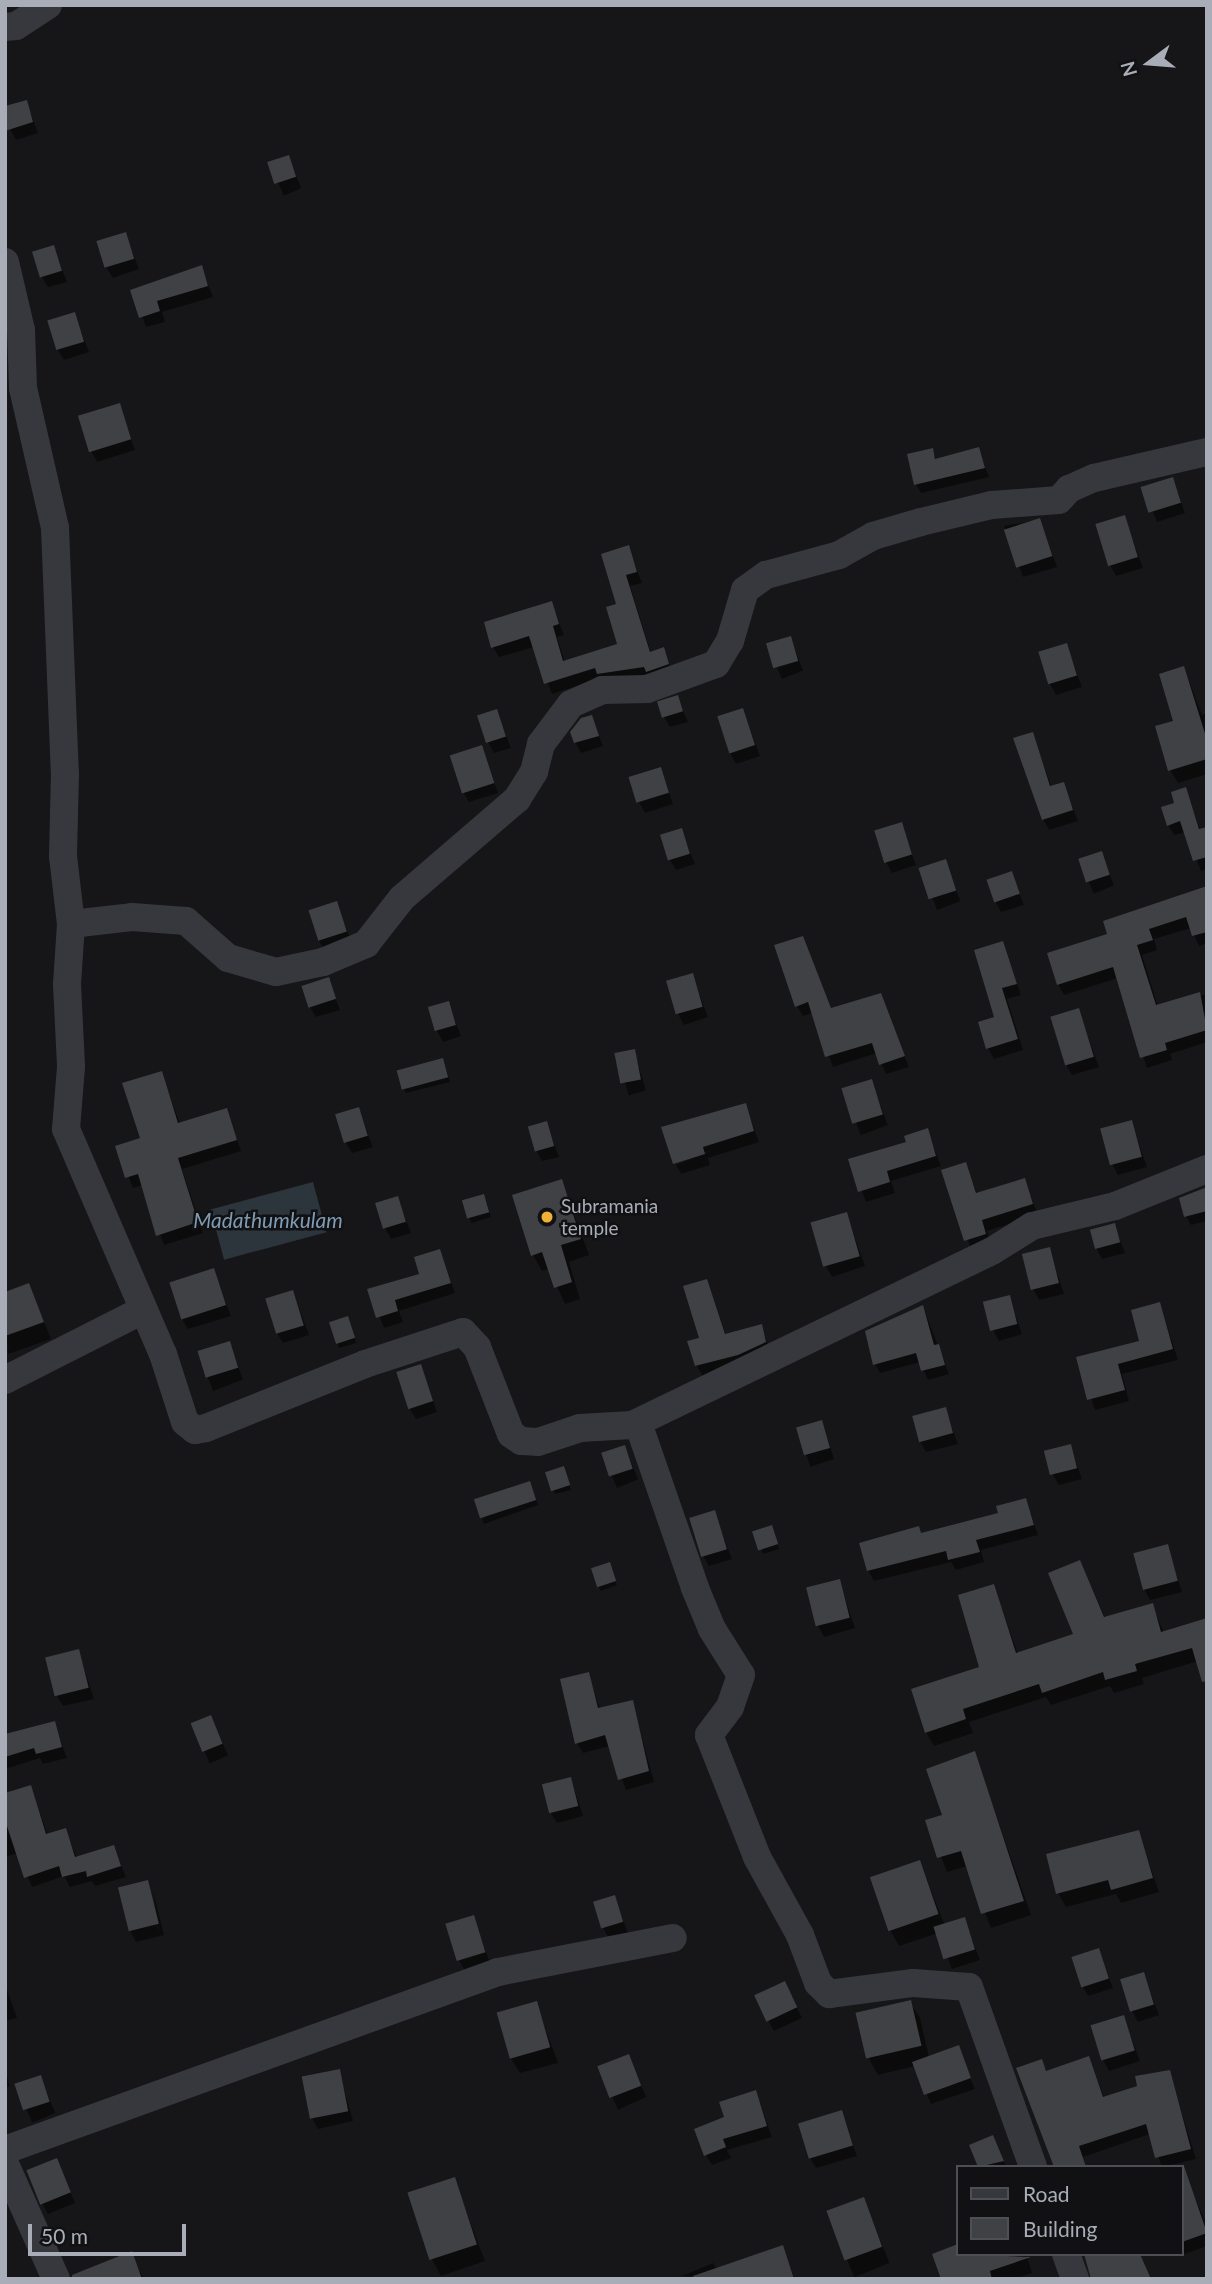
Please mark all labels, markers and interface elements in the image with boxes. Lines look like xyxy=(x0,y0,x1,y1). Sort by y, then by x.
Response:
north arrow xyxy=(1114,28,1184,98)
text: N xyxy=(1115,59,1141,79)
place label: Subramania temple xyxy=(561,1195,658,1239)
water label: Madathumkulam xyxy=(193,1207,343,1233)
marker: Subramania temple xyxy=(539,1209,555,1225)
legend xyxy=(956,2165,1184,2256)
text: Road xyxy=(1023,2181,1070,2206)
scale bar xyxy=(32,2210,189,2254)
text: Building xyxy=(1023,2216,1098,2241)
text: 50 m xyxy=(41,2223,88,2248)

